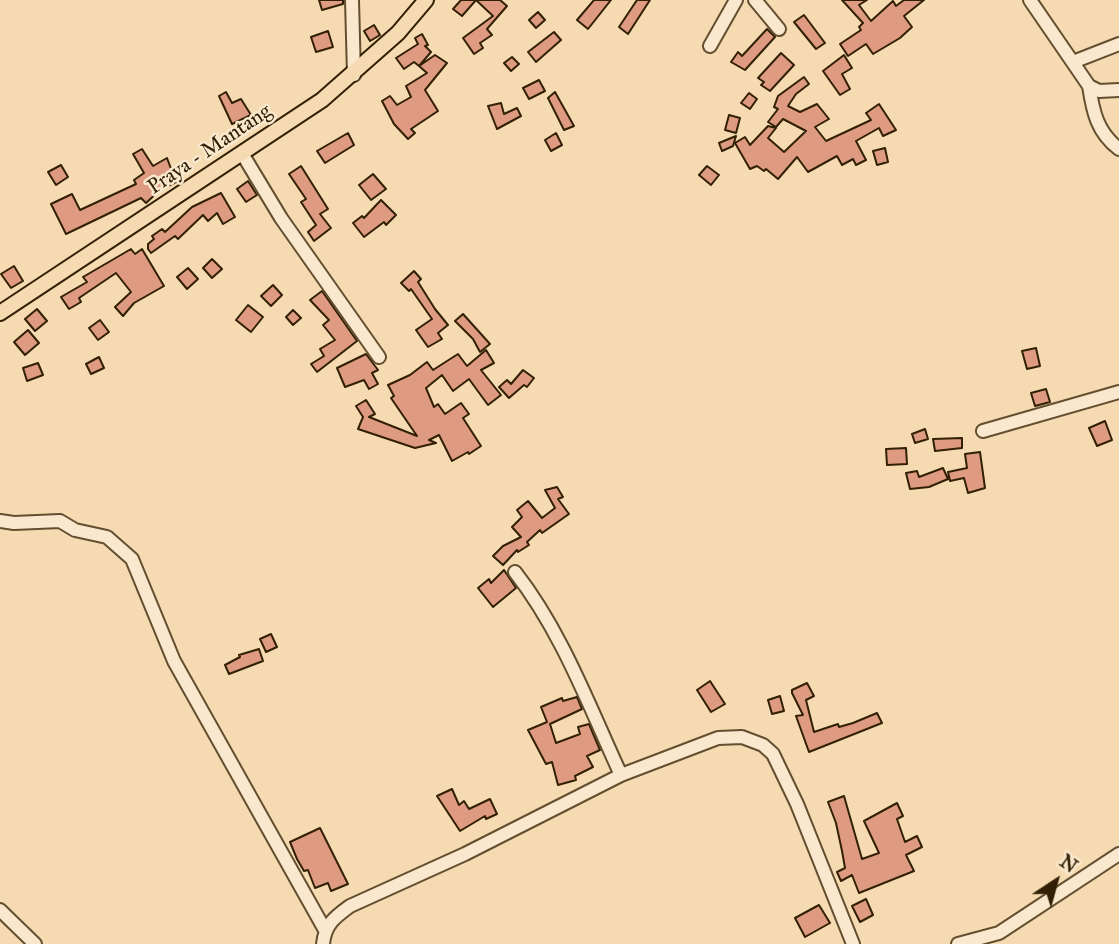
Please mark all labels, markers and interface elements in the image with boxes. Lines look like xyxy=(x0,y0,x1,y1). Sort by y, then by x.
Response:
street label: Praya - Mantang xyxy=(143,99,277,201)
north arrow xyxy=(1021,846,1091,916)
text: N xyxy=(1055,850,1082,878)

